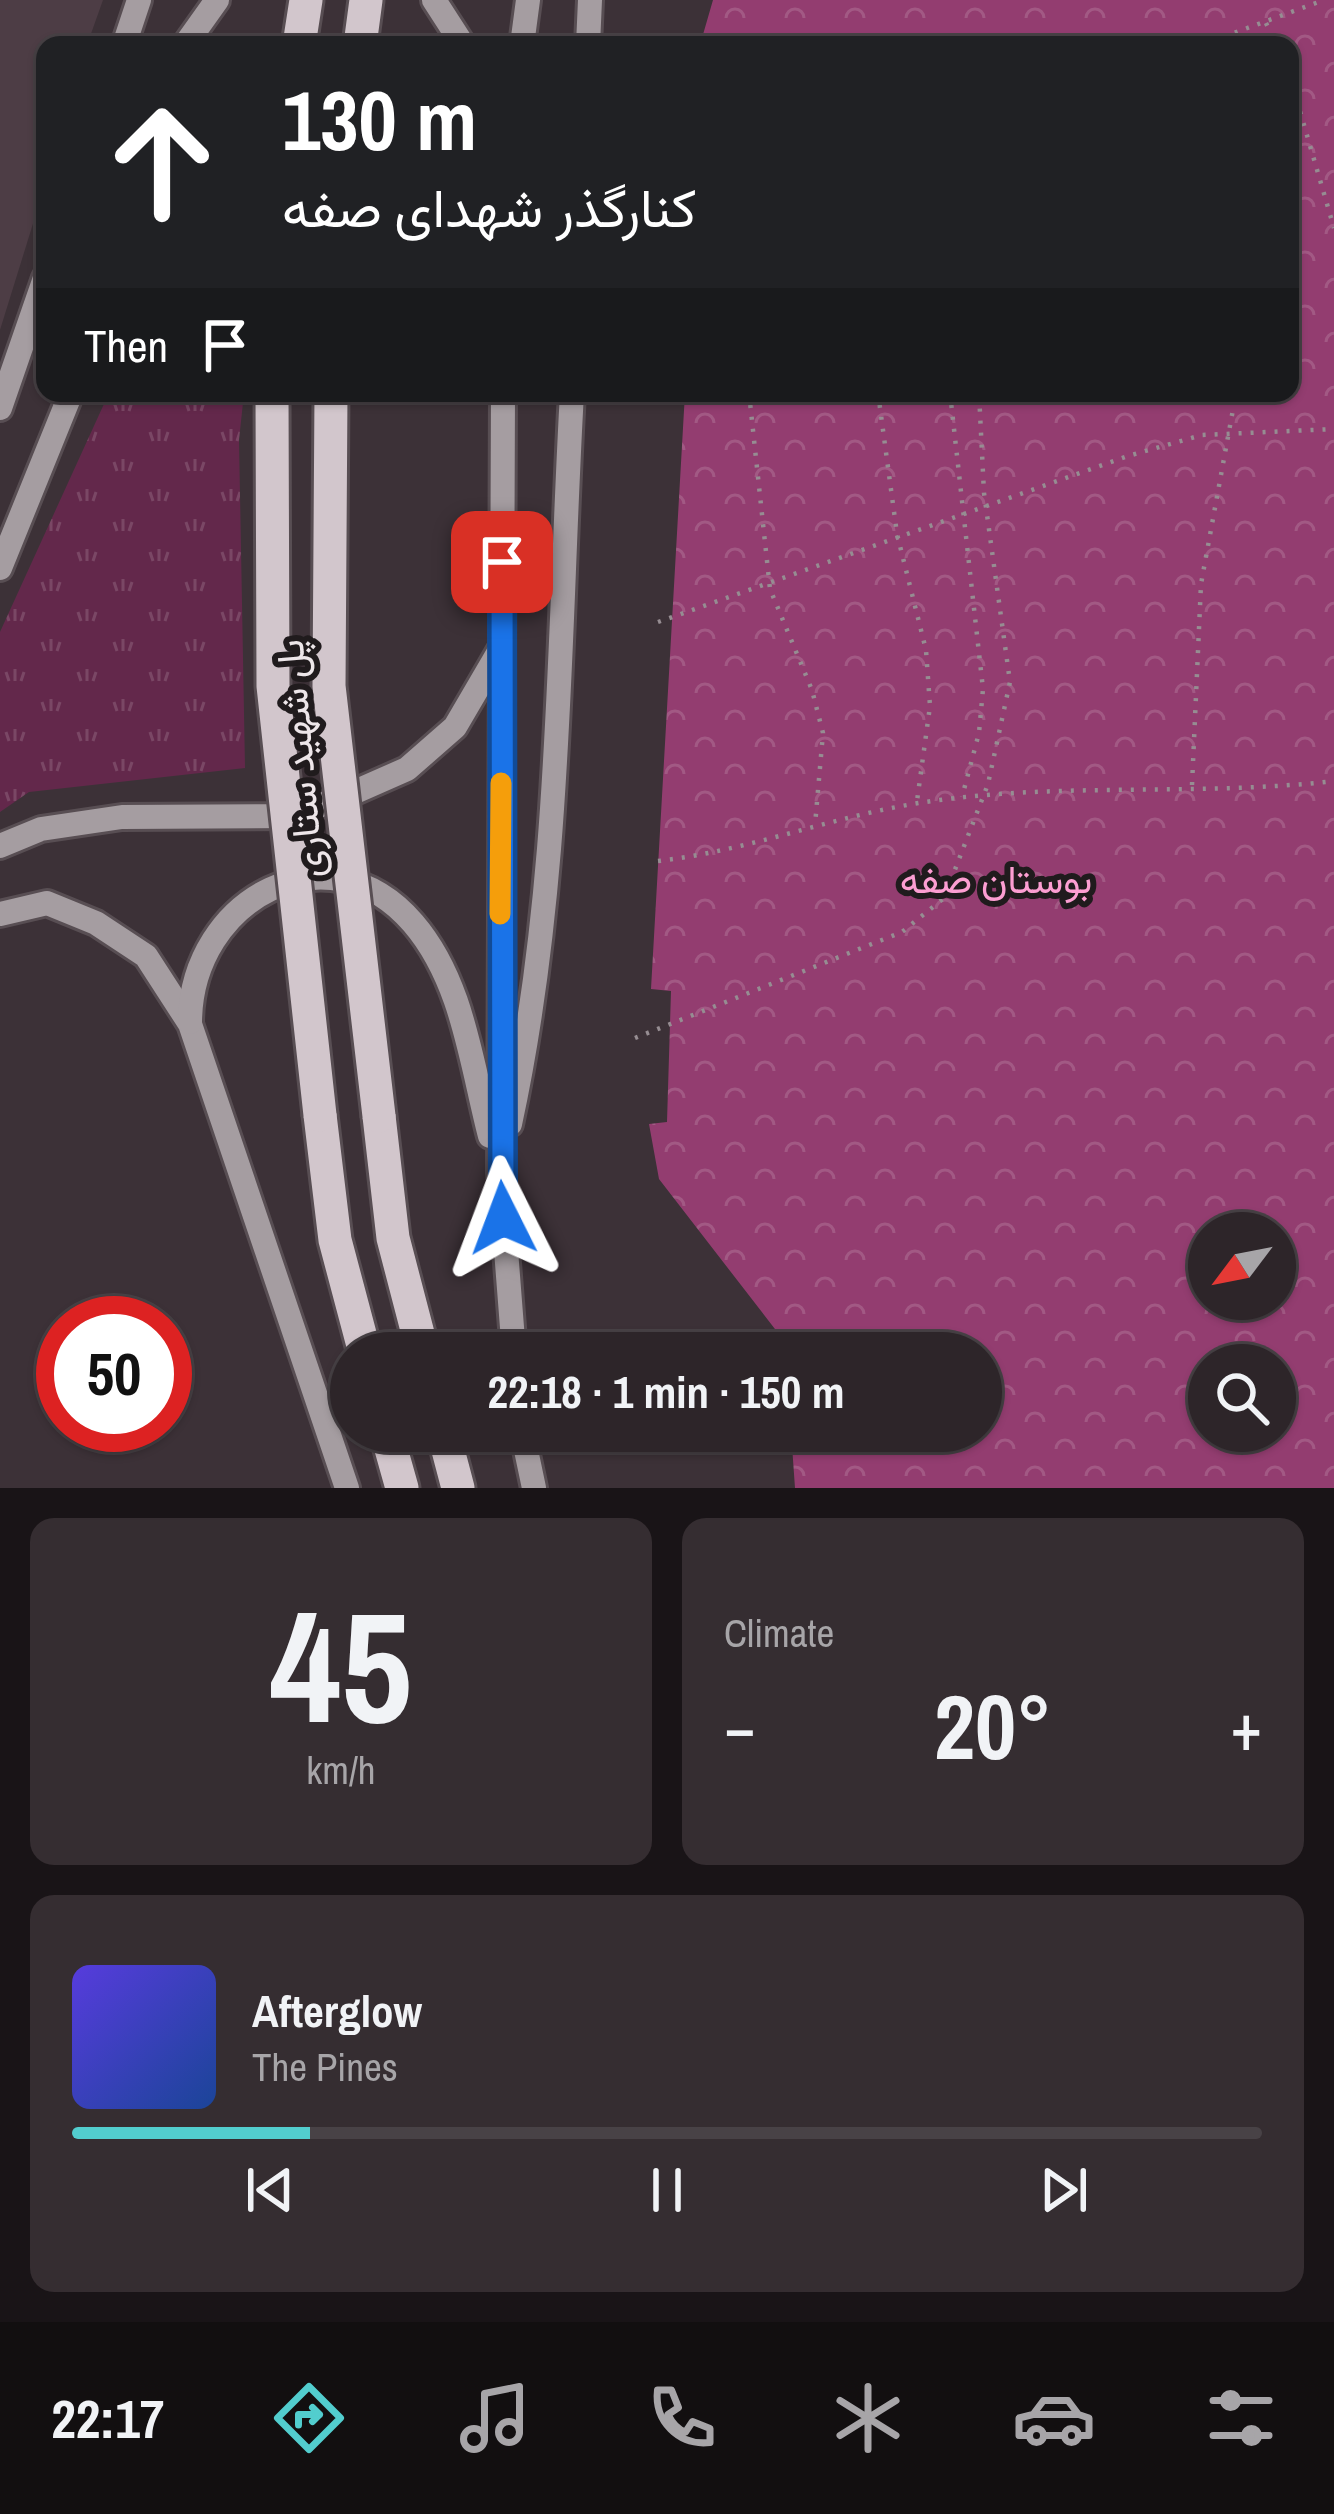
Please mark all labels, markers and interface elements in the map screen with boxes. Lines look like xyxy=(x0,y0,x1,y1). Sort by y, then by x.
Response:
text: 130 m xyxy=(282,63,477,176)
icon: ahead xyxy=(84,84,240,240)
text: کنارگذر شهدای صفه xyxy=(282,171,696,244)
icon: arrive xyxy=(192,312,258,378)
text: Then xyxy=(84,315,168,376)
pin xyxy=(451,511,553,613)
icon: arrive xyxy=(469,529,535,595)
street label: پل شهید ستاری xyxy=(263,637,336,880)
park label: بوستان صفه xyxy=(900,853,1092,905)
position arrow xyxy=(440,1155,566,1281)
north arrow xyxy=(1188,1212,1296,1320)
map controls xyxy=(1188,1212,1296,1452)
speed limit sign: 50 xyxy=(36,1296,192,1452)
button: search xyxy=(1188,1344,1296,1452)
text: 22:18 · 1 min · 150 m xyxy=(488,1361,844,1422)
text: 45 xyxy=(270,1561,412,1771)
text: Climate xyxy=(724,1607,834,1659)
text: 20° xyxy=(934,1666,1052,1787)
text: − xyxy=(724,1682,756,1771)
text: + xyxy=(1230,1682,1262,1771)
text: km/h xyxy=(306,1744,376,1796)
text: Afterglow xyxy=(252,1980,422,2041)
text: The Pines xyxy=(252,2041,398,2093)
icon: previous xyxy=(237,2157,303,2223)
icon: pause xyxy=(634,2157,700,2223)
icon: next xyxy=(1031,2157,1097,2223)
icon: directions xyxy=(267,2376,351,2460)
icon: music xyxy=(453,2376,537,2460)
icon: phone xyxy=(640,2376,724,2460)
icon: climate xyxy=(826,2376,910,2460)
icon: car xyxy=(1012,2376,1096,2460)
icon: filters xyxy=(1199,2376,1283,2460)
text: 22:17 xyxy=(51,2382,164,2455)

